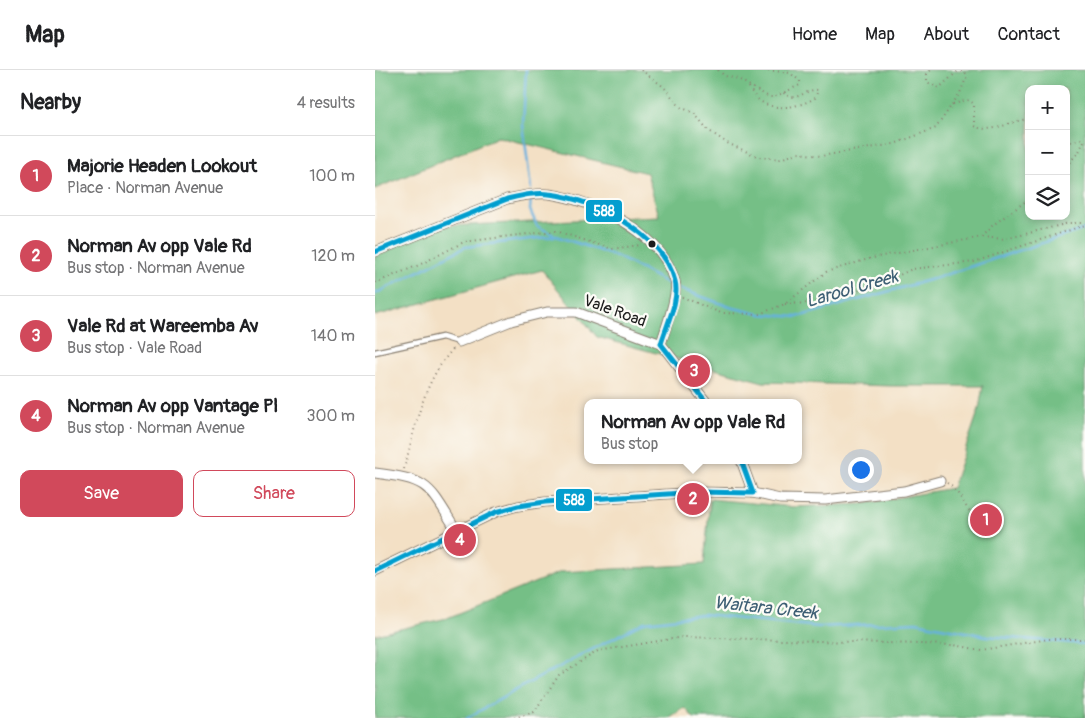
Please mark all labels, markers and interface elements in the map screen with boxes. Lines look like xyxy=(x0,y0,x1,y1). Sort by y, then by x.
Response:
text: Map xyxy=(25,20,65,49)
text: Home xyxy=(792,23,837,46)
text: Map xyxy=(865,23,895,46)
text: About xyxy=(923,23,969,46)
text: Contact xyxy=(997,23,1060,46)
map controls xyxy=(1025,85,1070,220)
button: + xyxy=(1025,85,1070,130)
text: Nearby xyxy=(20,89,81,116)
text: 4 results xyxy=(297,93,355,113)
button: − xyxy=(1025,130,1070,175)
text: Majorie Headen Lookout xyxy=(67,154,257,178)
text: 1 xyxy=(33,166,39,186)
text: 100 m xyxy=(309,166,355,186)
button: layers xyxy=(1025,175,1070,220)
text: Place · Norman Avenue xyxy=(67,178,223,198)
line badge: 588 xyxy=(585,199,623,223)
text: 588 xyxy=(593,203,615,220)
text: Norman Av opp Vale Rd xyxy=(67,234,252,258)
unlabelled marker xyxy=(647,239,657,249)
text: 2 xyxy=(32,246,40,266)
text: 120 m xyxy=(311,246,355,266)
text: Bus stop · Norman Avenue xyxy=(67,258,245,278)
water label: Larool Creek xyxy=(803,265,902,313)
street label: Vale Road xyxy=(581,290,649,332)
text: Vale Rd at Wareemba Av xyxy=(67,314,259,338)
text: 3 xyxy=(32,326,40,346)
text: 140 m xyxy=(311,326,355,346)
text: Bus stop · Vale Road xyxy=(67,338,202,358)
pin: 3 xyxy=(678,352,710,390)
text: Norman Av opp Vantage Pl xyxy=(67,394,278,418)
popup xyxy=(584,399,802,464)
text: 4 xyxy=(31,406,41,426)
text: 300 m xyxy=(307,406,355,426)
text: Norman Av opp Vale Rd xyxy=(601,410,785,434)
text: Bus stop · Norman Avenue xyxy=(67,418,245,438)
text: Bus stop xyxy=(601,434,658,454)
your location xyxy=(848,457,874,483)
button: Save xyxy=(20,470,183,517)
button: Share xyxy=(193,470,355,517)
pin: 2 xyxy=(677,480,709,518)
line badge: 588 xyxy=(555,488,593,512)
text: 588 xyxy=(563,492,585,509)
pin: 1 xyxy=(970,501,1002,539)
pin: 4 xyxy=(444,521,476,559)
water label: Waitara Creek xyxy=(713,591,820,625)

